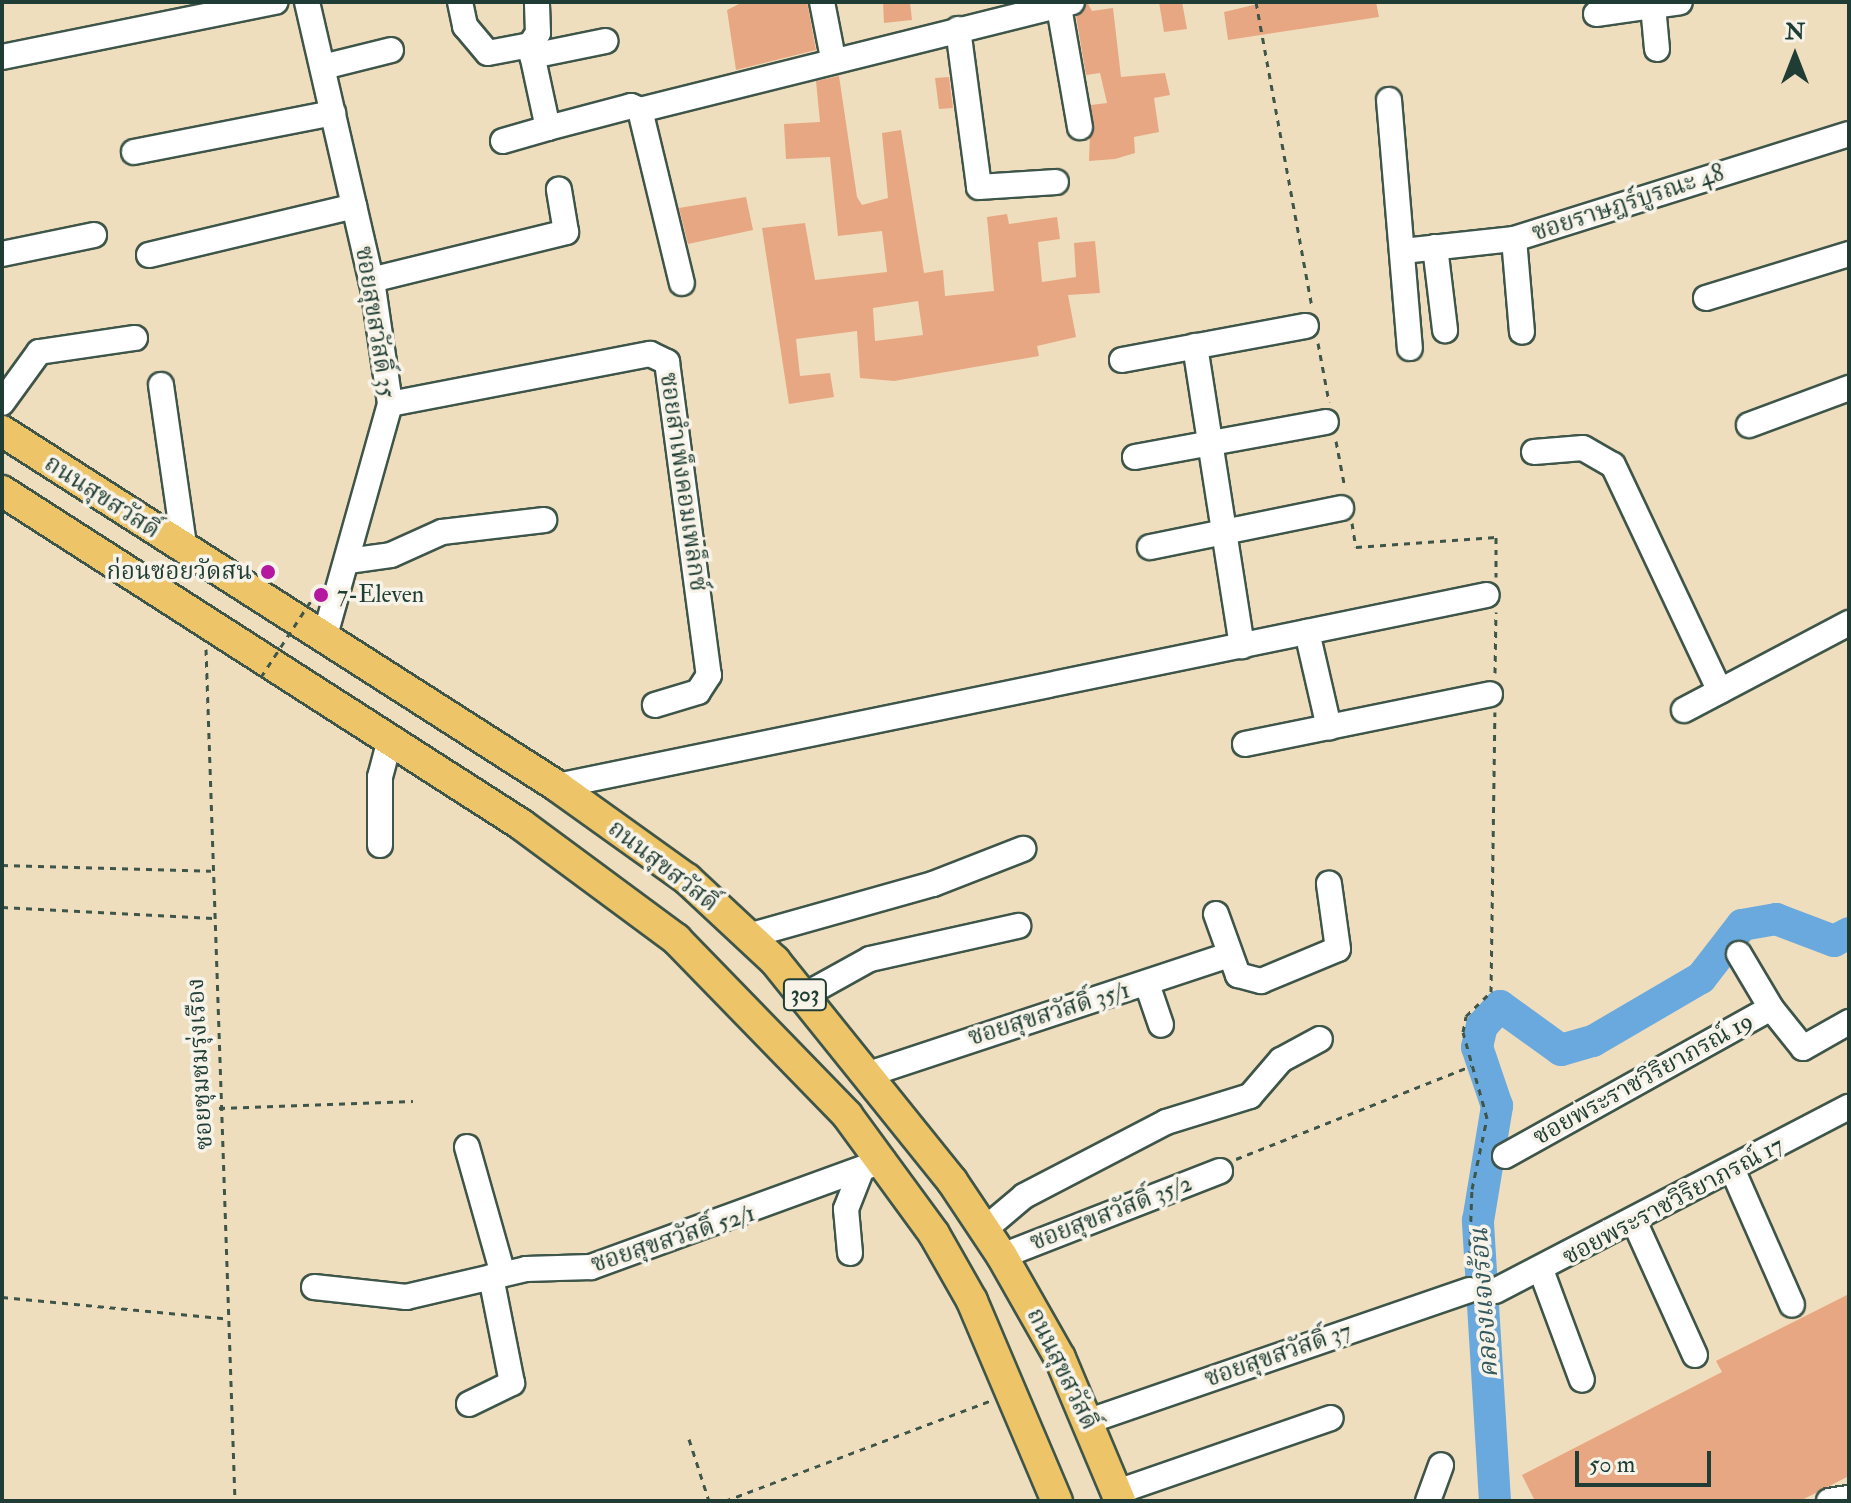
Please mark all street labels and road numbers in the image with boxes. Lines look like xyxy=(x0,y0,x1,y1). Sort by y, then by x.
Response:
street label: ซอยราษฎร์บูรณะ 48 xyxy=(1528,158,1728,248)
street label: ซอยสุขสวัสดิ์ 35 xyxy=(349,244,401,400)
street label: ซอยสำเพ็งคอมเพล็กซ์ xyxy=(653,371,713,593)
street label: ถนนสุขสวัสดิ์ xyxy=(39,449,165,545)
street label: ถนนสุขสวัสดิ์ xyxy=(602,814,724,918)
street label: ซอยสุขสวัสดิ์ 35/1 xyxy=(965,976,1133,1052)
street label: ซอยชุมชมรุ่งเรือง xyxy=(181,977,219,1151)
road number: 303 xyxy=(781,977,829,1013)
street label: ซอยพระราชวิริยาภรณ์ 19 xyxy=(1528,1007,1758,1151)
street label: ซอยพระราชวิริยาภรณ์ 17 xyxy=(1558,1131,1788,1271)
street label: ซอยสุขสวัสดิ์ 35/2 xyxy=(1026,1169,1196,1257)
street label: ซอยสุขสวัสดิ์ 52/1 xyxy=(587,1199,759,1279)
street label: ถนนสุขสวัสดิ์ xyxy=(1020,1303,1104,1435)
street label: ซอยสุขสวัสดิ์ 37 xyxy=(1201,1316,1355,1394)

